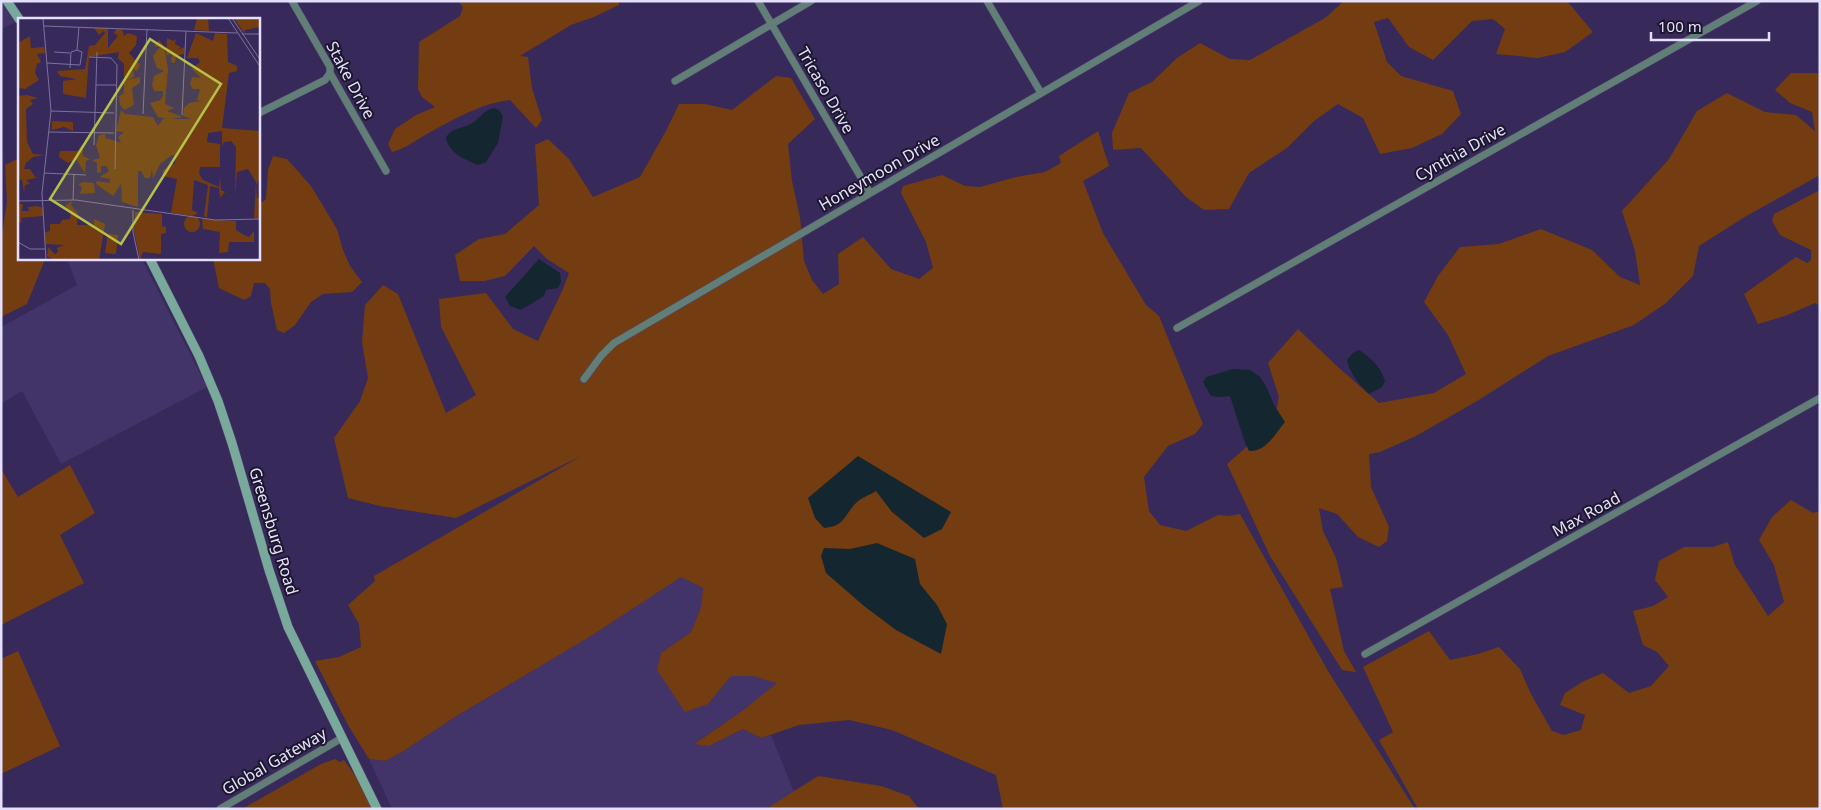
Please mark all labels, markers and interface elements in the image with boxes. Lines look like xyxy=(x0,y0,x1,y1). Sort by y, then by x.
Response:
scale bar xyxy=(1651,10,1768,42)
text: 100 m xyxy=(1658,16,1702,36)
inset map xyxy=(18,18,260,260)
street label: Stake Drive xyxy=(321,37,381,123)
street label: Tricaso Drive xyxy=(792,43,860,137)
street label: Cynthia Drive xyxy=(1411,118,1509,186)
street label: Honeymoon Drive xyxy=(815,128,943,216)
street label: Greensburg Road xyxy=(244,465,304,597)
street label: Max Road xyxy=(1548,486,1624,542)
street label: Global Gateway xyxy=(218,722,331,800)

